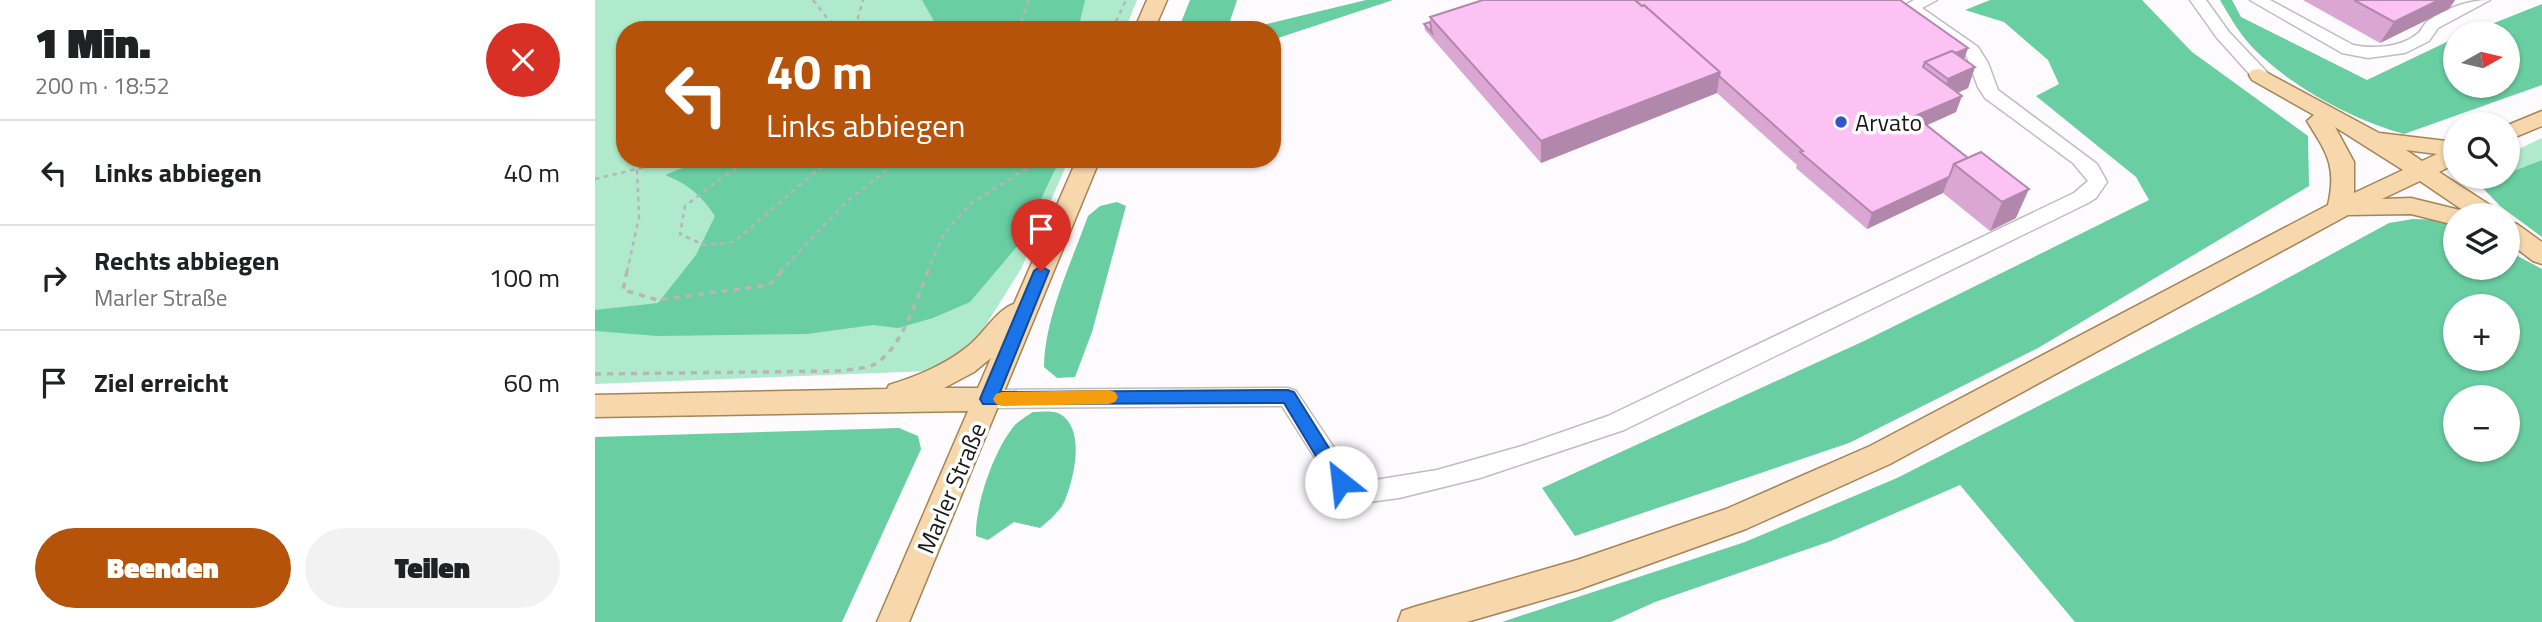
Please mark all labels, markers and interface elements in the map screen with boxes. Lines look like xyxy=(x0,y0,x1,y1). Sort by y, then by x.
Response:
text: 1 Min. xyxy=(35,10,151,74)
north arrow xyxy=(2443,21,2520,98)
map controls xyxy=(2443,21,2520,462)
button: close xyxy=(486,23,560,97)
text: 40 m xyxy=(766,33,873,108)
icon: left xyxy=(651,49,742,140)
text: 200 m · 18:52 xyxy=(35,68,170,103)
text: Links abbiegen xyxy=(766,101,965,149)
place label: Arvato xyxy=(1855,104,1922,140)
button: search xyxy=(2443,112,2520,189)
marker: Arvato xyxy=(1833,114,1849,130)
text: Links abbiegen xyxy=(94,153,262,192)
text: 40 m xyxy=(503,153,560,192)
icon: left xyxy=(35,154,73,192)
pin xyxy=(1011,199,1071,271)
button: layers xyxy=(2443,203,2520,280)
icon: arrive xyxy=(1022,210,1060,248)
text: Rechts abbiegen xyxy=(94,241,280,280)
text: 100 m xyxy=(489,258,560,297)
icon: right xyxy=(35,259,73,297)
text: Marler Straße xyxy=(94,280,227,315)
button: + xyxy=(2443,294,2520,371)
text: Ziel erreicht xyxy=(94,363,229,402)
text: 60 m xyxy=(503,363,560,402)
icon: arrive xyxy=(35,364,73,402)
button: − xyxy=(2443,385,2520,462)
street label: Marler Straße xyxy=(907,417,995,559)
position arrow xyxy=(1304,445,1378,519)
button: Beenden xyxy=(35,528,291,608)
button: Teilen xyxy=(305,528,560,608)

